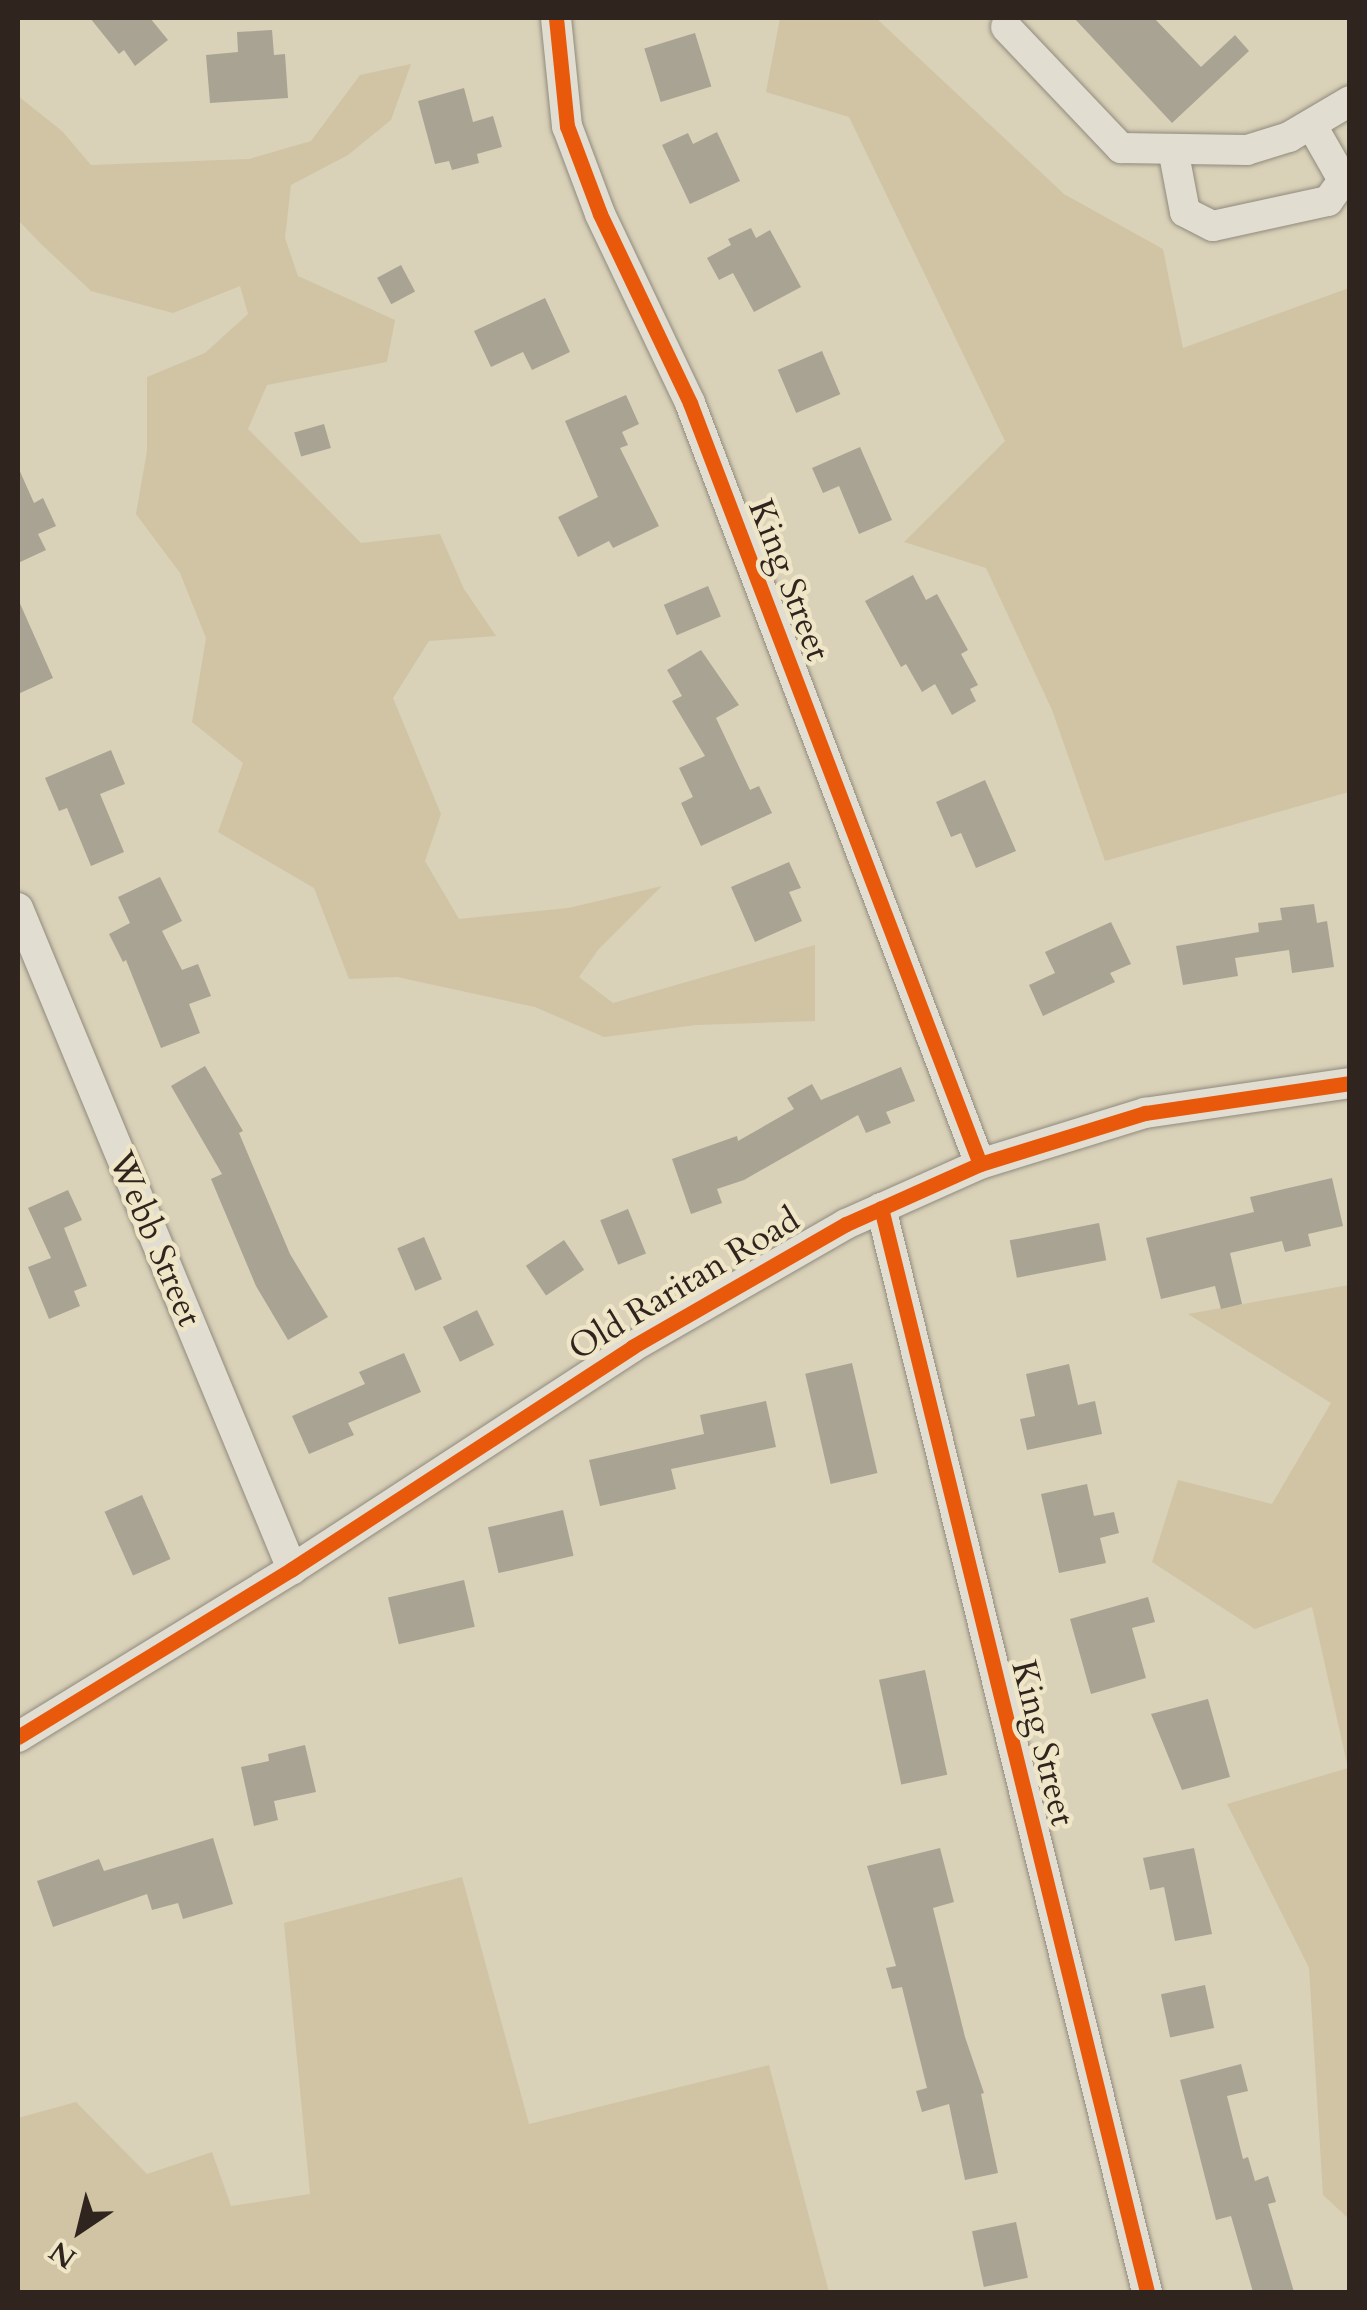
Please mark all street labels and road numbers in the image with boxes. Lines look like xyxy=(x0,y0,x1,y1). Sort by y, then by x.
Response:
street label: King Street xyxy=(739,494,839,666)
street label: Webb Street xyxy=(99,1145,211,1333)
street label: Old Raritan Road xyxy=(561,1199,807,1369)
street label: King Street xyxy=(1002,1656,1084,1830)

